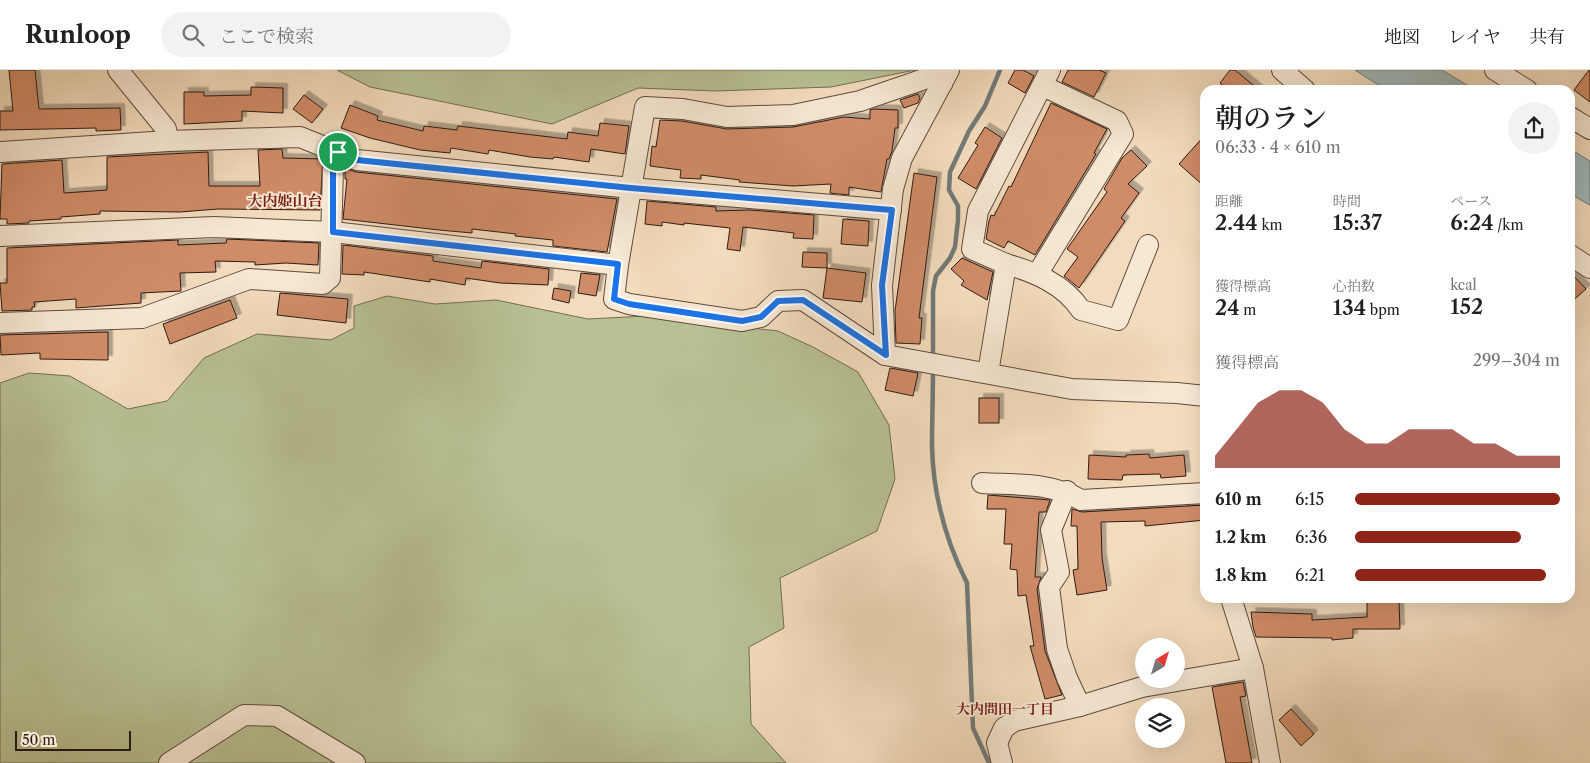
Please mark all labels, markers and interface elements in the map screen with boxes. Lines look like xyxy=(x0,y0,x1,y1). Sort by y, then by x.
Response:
search box xyxy=(161,12,511,57)
text: Runloop xyxy=(25,20,131,49)
icon: search xyxy=(179,21,207,49)
text: ここで検索 xyxy=(219,25,314,48)
text: 地図 xyxy=(1384,26,1420,48)
text: レイヤ xyxy=(1448,26,1501,48)
text: 共有 xyxy=(1529,26,1565,48)
text: 朝のラン xyxy=(1215,101,1327,135)
button: share xyxy=(1508,102,1560,154)
pin xyxy=(317,131,359,173)
text: 06:33 · 4 × 610 m xyxy=(1215,137,1341,157)
icon: arrive xyxy=(324,138,352,166)
district label: 大内姫山台 xyxy=(247,191,323,210)
text: 距離 xyxy=(1215,192,1243,210)
text: 時間 xyxy=(1333,192,1361,210)
text: ペース xyxy=(1450,192,1492,210)
text: 2.44 xyxy=(1215,210,1258,235)
text: 15:37 xyxy=(1333,210,1382,235)
text: 6:24 xyxy=(1450,210,1494,235)
text: km xyxy=(1258,216,1283,234)
text: /km xyxy=(1494,216,1523,234)
text: kcal xyxy=(1450,276,1477,294)
text: 獲得標高 xyxy=(1215,277,1271,295)
text: 心拍数 xyxy=(1333,277,1375,295)
text: 152 xyxy=(1450,294,1483,319)
text: 24 xyxy=(1215,295,1240,320)
text: 134 xyxy=(1333,295,1366,320)
text: m xyxy=(1240,301,1256,319)
text: bpm xyxy=(1366,301,1400,319)
text: 299–304 m xyxy=(1473,350,1560,370)
text: 獲得標高 xyxy=(1215,352,1279,372)
text: 610 m xyxy=(1215,489,1262,509)
text: 6:15 xyxy=(1295,489,1324,509)
text: 1.2 km xyxy=(1215,527,1267,547)
text: 6:36 xyxy=(1295,527,1327,547)
text: 1.8 km xyxy=(1215,565,1267,585)
text: 6:21 xyxy=(1295,565,1325,585)
north arrow xyxy=(1135,638,1185,688)
map controls xyxy=(1135,638,1185,748)
button: layers xyxy=(1135,698,1185,748)
district label: 大内問田一丁目 xyxy=(956,700,1054,718)
scale bar xyxy=(15,728,131,751)
text: 50 m xyxy=(22,731,55,749)

